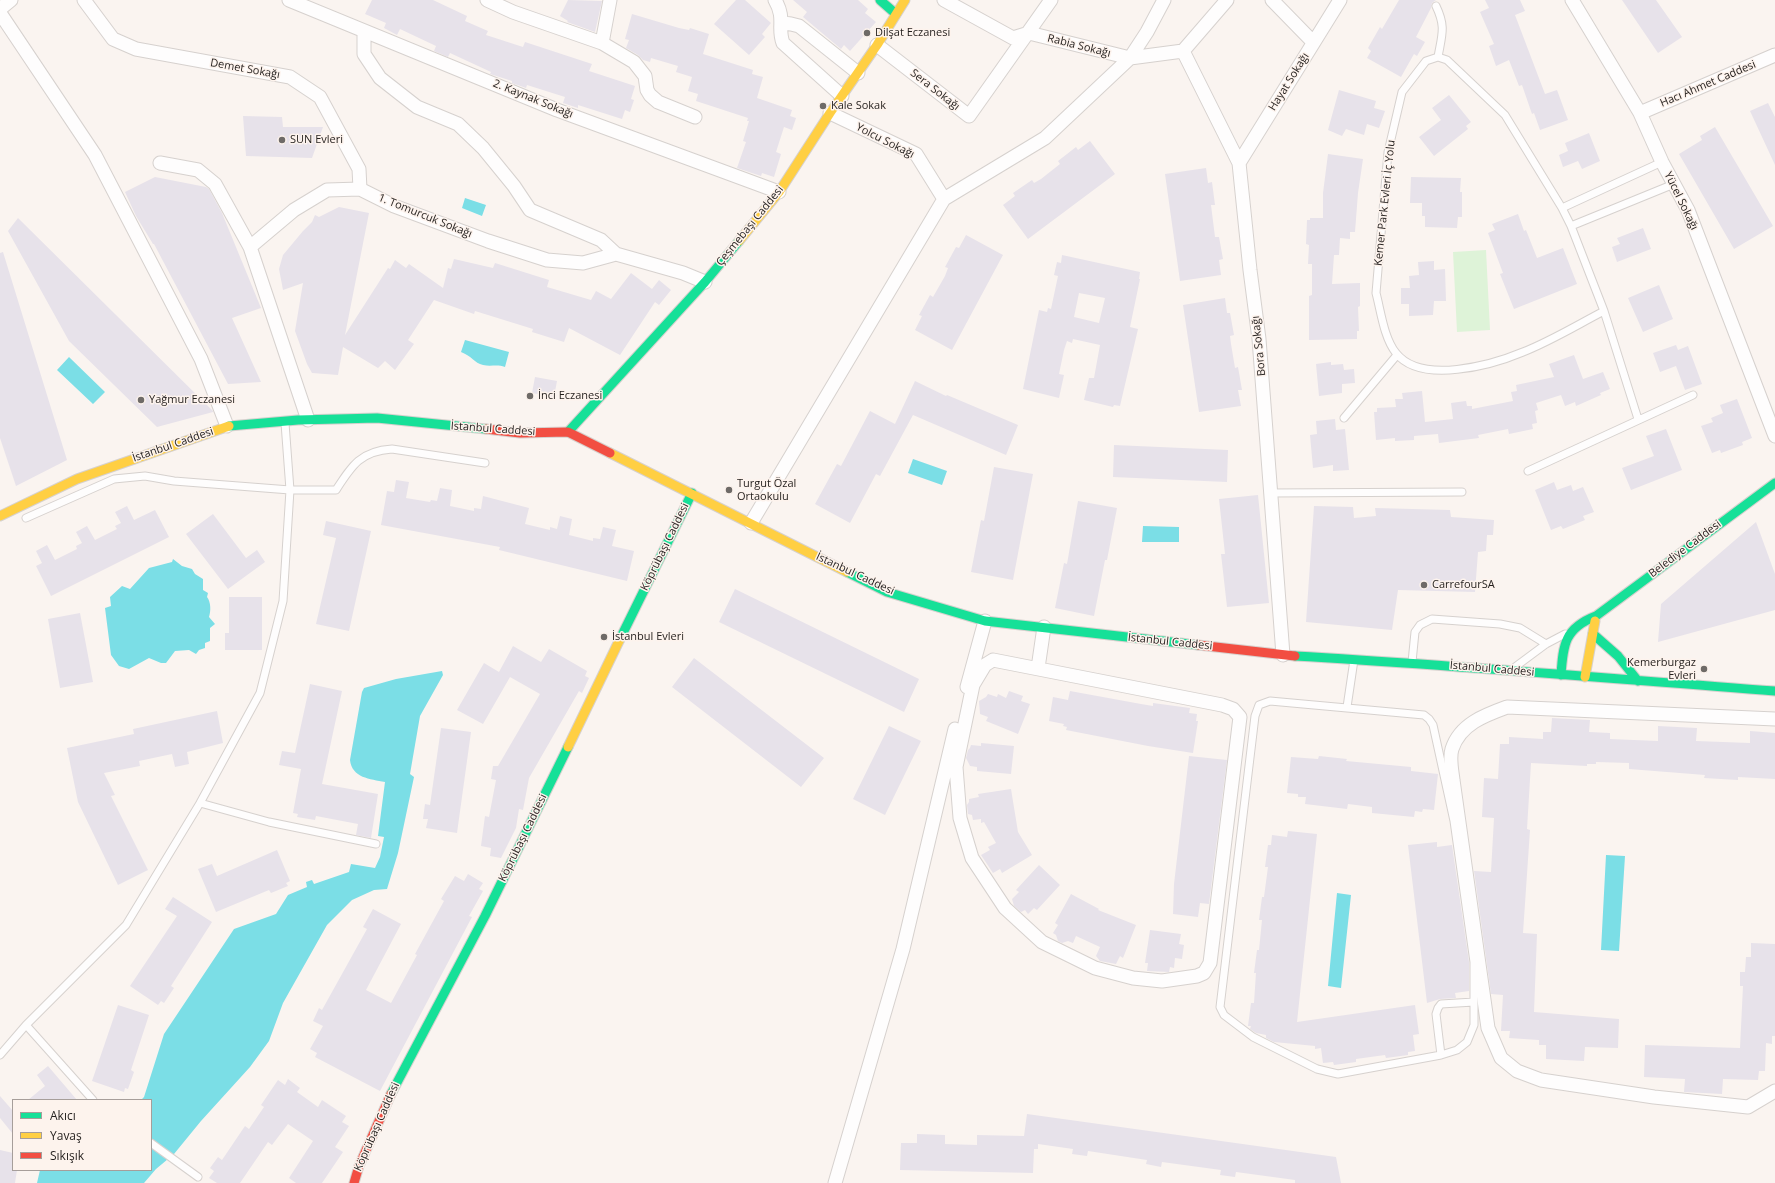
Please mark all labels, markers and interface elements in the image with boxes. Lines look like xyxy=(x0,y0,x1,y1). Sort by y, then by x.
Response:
place label: Dilşat Eczanesi xyxy=(875,26,950,40)
marker: Dilşat Eczanesi xyxy=(862,28,872,38)
street label: Rabia Sokağı xyxy=(1046,32,1112,60)
street label: Hayat Sokağı xyxy=(1266,51,1312,113)
street label: Demet Sokağı xyxy=(209,56,281,82)
street label: Hacı Ahmet Caddesi xyxy=(1658,58,1758,110)
street label: Sera Sokağı xyxy=(908,67,962,113)
street label: 2. Kaynak Sokağı xyxy=(491,77,575,121)
place label: Kale Sokak xyxy=(831,99,886,113)
marker: Kale Sokak xyxy=(818,101,828,111)
street label: Yolcu Sokağı xyxy=(854,121,916,161)
place label: SUN Evleri xyxy=(290,133,343,147)
marker: SUN Evleri xyxy=(277,135,287,145)
street label: Kemer Park Evleri İç Yolu xyxy=(1372,139,1398,267)
street label: Yücel Sokağı xyxy=(1661,170,1701,232)
street label: Çeşmebaşı Caddesi xyxy=(714,183,786,269)
street label: 1. Tomurcuk Sokağı xyxy=(376,191,474,241)
street label: Bora Sokağı xyxy=(1249,315,1269,377)
place label: İnci Eczanesi xyxy=(538,389,602,403)
marker: İnci Eczanesi xyxy=(525,391,535,401)
place label: Yağmur Eczanesi xyxy=(149,393,235,407)
marker: Yağmur Eczanesi xyxy=(136,395,146,405)
street label: İstanbul Caddesi xyxy=(450,419,536,439)
street label: İstanbul Caddesi xyxy=(131,425,215,465)
place label: Turgut Özal Ortaokulu xyxy=(737,477,796,503)
marker: Turgut Özal Ortaokulu xyxy=(724,485,734,495)
street label: Köprübaşı Caddesi xyxy=(638,501,692,593)
street label: Belediye Caddesi xyxy=(1646,518,1724,580)
street label: İstanbul Caddesi xyxy=(814,550,896,598)
place label: CarrefourSA xyxy=(1432,578,1495,592)
marker: CarrefourSA xyxy=(1419,580,1429,590)
place label: İstanbul Evleri xyxy=(612,630,684,644)
street label: İstanbul Caddesi xyxy=(1127,631,1213,653)
marker: İstanbul Evleri xyxy=(599,632,609,642)
place label: Kemerburgaz Evleri xyxy=(1627,656,1696,682)
street label: İstanbul Caddesi xyxy=(1449,659,1535,679)
marker: Kemerburgaz Evleri xyxy=(1699,664,1709,674)
street label: Köprübaşı Caddesi xyxy=(496,792,550,884)
street label: Köprübaşı Caddesi xyxy=(352,1081,402,1173)
legend xyxy=(12,1099,152,1171)
text: Akıcı xyxy=(50,1107,76,1124)
text: Yavaş xyxy=(50,1127,82,1144)
text: Sıkışık xyxy=(50,1147,84,1164)

